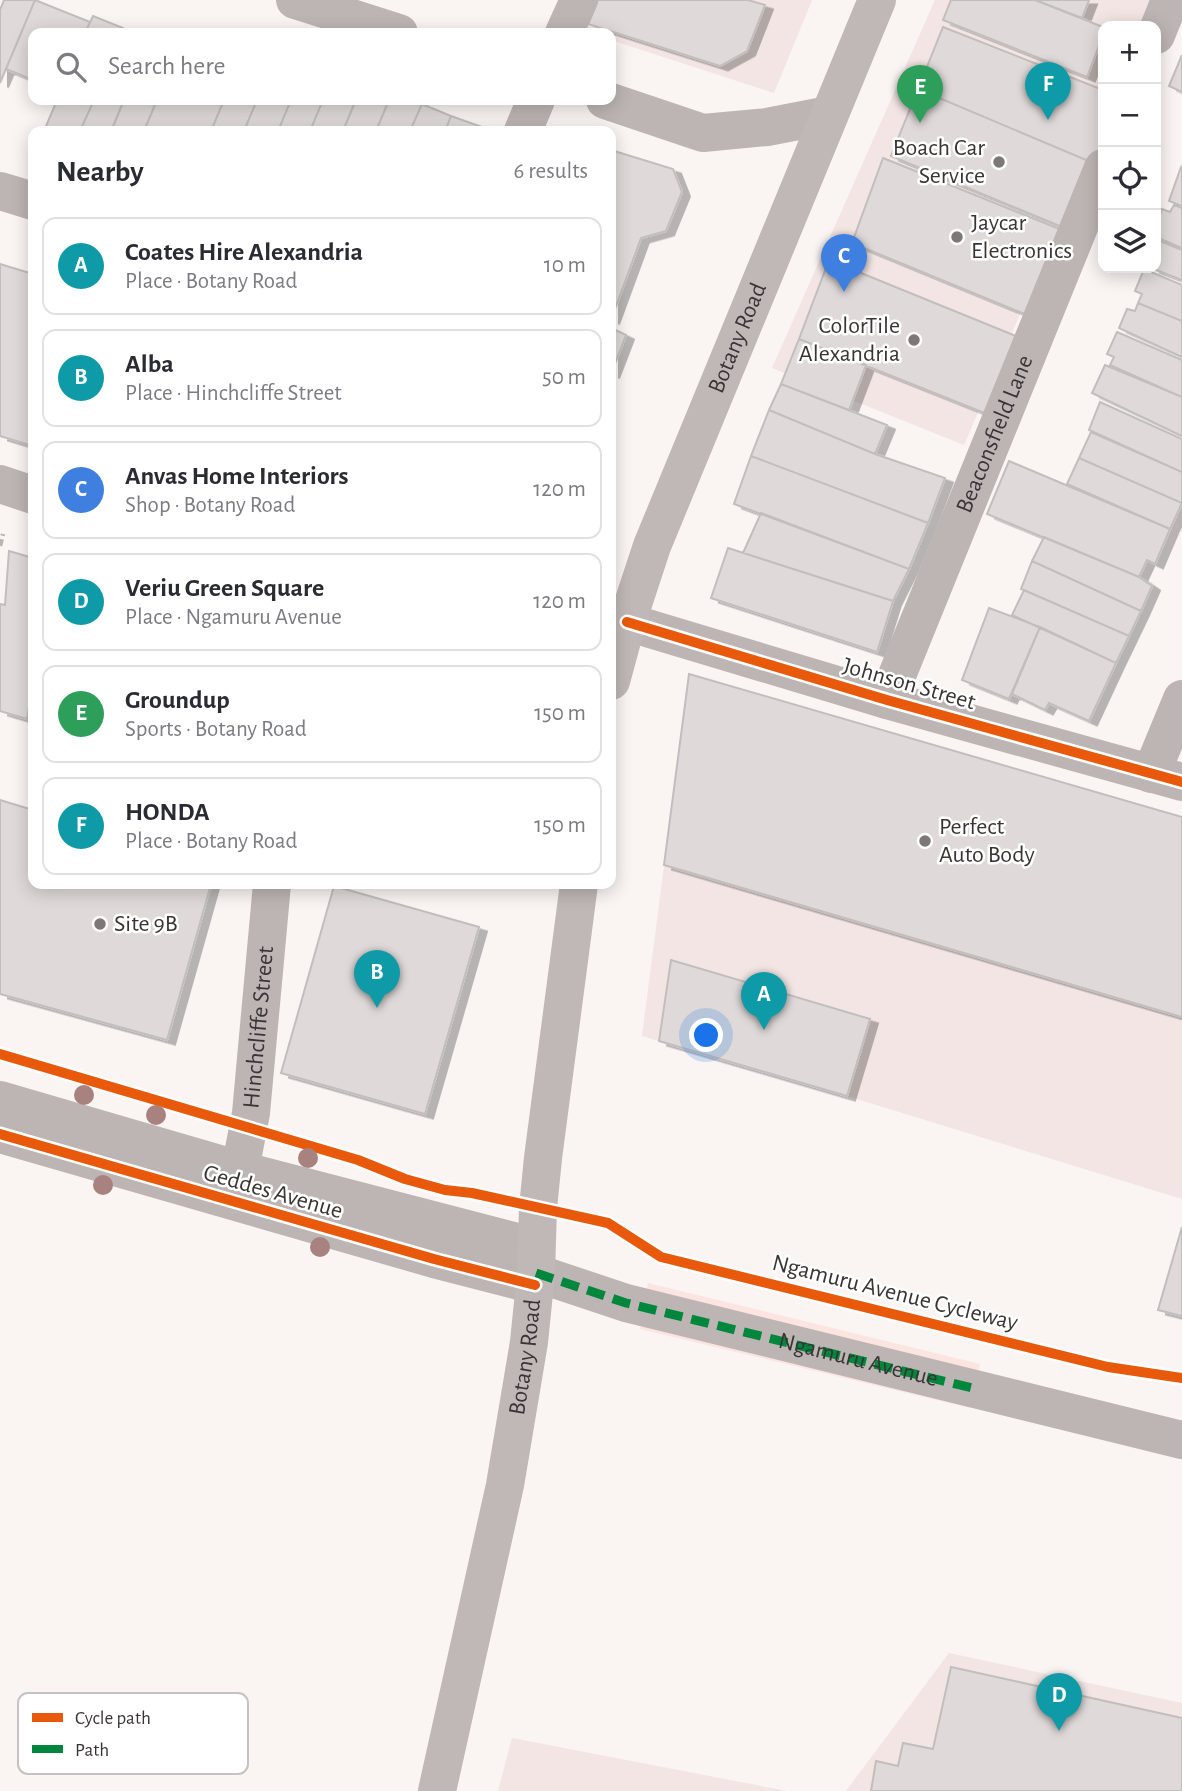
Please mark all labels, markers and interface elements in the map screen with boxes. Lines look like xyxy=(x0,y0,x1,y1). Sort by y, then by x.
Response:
map controls xyxy=(1098,21,1161,273)
button: + xyxy=(1098,21,1161,84)
search box xyxy=(28,28,616,105)
icon: search xyxy=(52,48,90,86)
text: Search here xyxy=(108,53,226,79)
pin: F xyxy=(1025,62,1071,120)
pin: E xyxy=(897,65,943,123)
button: − xyxy=(1098,84,1161,147)
place label: Boach Car Service xyxy=(893,136,985,188)
button: locate xyxy=(1098,147,1161,210)
marker: Boach Car Service xyxy=(991,154,1007,170)
text: Nearby xyxy=(56,157,144,187)
text: 6 results xyxy=(514,160,588,183)
button: layers xyxy=(1098,210,1161,273)
place label: Jaycar Electronics xyxy=(971,211,1072,263)
marker: Jaycar Electronics xyxy=(949,229,965,245)
pin: C xyxy=(821,234,867,292)
text: Coates Hire Alexandria xyxy=(125,239,363,265)
text: A xyxy=(74,254,88,277)
text: 10 m xyxy=(544,254,586,277)
text: Place · Botany Road xyxy=(125,270,298,293)
street label: Botany Road xyxy=(704,279,771,397)
place label: ColorTile Alexandria xyxy=(799,314,900,366)
marker: ColorTile Alexandria xyxy=(906,332,922,348)
text: Alba xyxy=(125,351,174,377)
street label: Beaconsfield Lane xyxy=(952,352,1038,516)
text: B xyxy=(74,366,88,389)
text: 50 m xyxy=(542,366,586,389)
text: Place · Hinchcliffe Street xyxy=(125,382,342,405)
text: Anvas Home Interiors xyxy=(125,463,349,489)
text: C xyxy=(75,478,87,501)
text: 120 m xyxy=(533,478,586,501)
text: Shop · Botany Road xyxy=(125,494,295,517)
text: Veriu Green Square xyxy=(125,575,324,601)
text: D xyxy=(73,590,89,613)
text: 120 m xyxy=(533,590,586,613)
text: Place · Ngamuru Avenue xyxy=(125,606,342,629)
street label: Johnson Street xyxy=(840,654,978,714)
text: Groundup xyxy=(125,687,230,713)
text: E xyxy=(75,702,87,725)
text: 150 m xyxy=(534,702,586,725)
text: Sports · Botany Road xyxy=(125,718,307,741)
text: HONDA xyxy=(125,799,210,825)
text: F xyxy=(76,814,86,837)
text: 150 m xyxy=(534,814,586,837)
place label: Perfect Auto Body xyxy=(939,815,1035,867)
text: Place · Botany Road xyxy=(125,830,298,853)
marker: Perfect Auto Body xyxy=(917,833,933,849)
place label: Site 9B xyxy=(114,912,178,936)
marker: Site 9B xyxy=(92,916,108,932)
street label: Hinchcliffe Street xyxy=(239,945,278,1110)
pin: B xyxy=(354,950,400,1008)
pin: A xyxy=(741,972,787,1030)
your location xyxy=(689,1018,723,1052)
street label: Geddes Avenue xyxy=(201,1161,345,1223)
street label: Ngamuru Avenue Cycleway xyxy=(770,1251,1020,1335)
street label: Botany Road xyxy=(505,1298,545,1417)
street label: Ngamuru Avenue xyxy=(776,1329,940,1391)
pin: D xyxy=(1036,1673,1082,1731)
legend xyxy=(18,1693,248,1774)
text: Cycle path xyxy=(75,1709,151,1728)
text: Path xyxy=(75,1741,109,1760)

